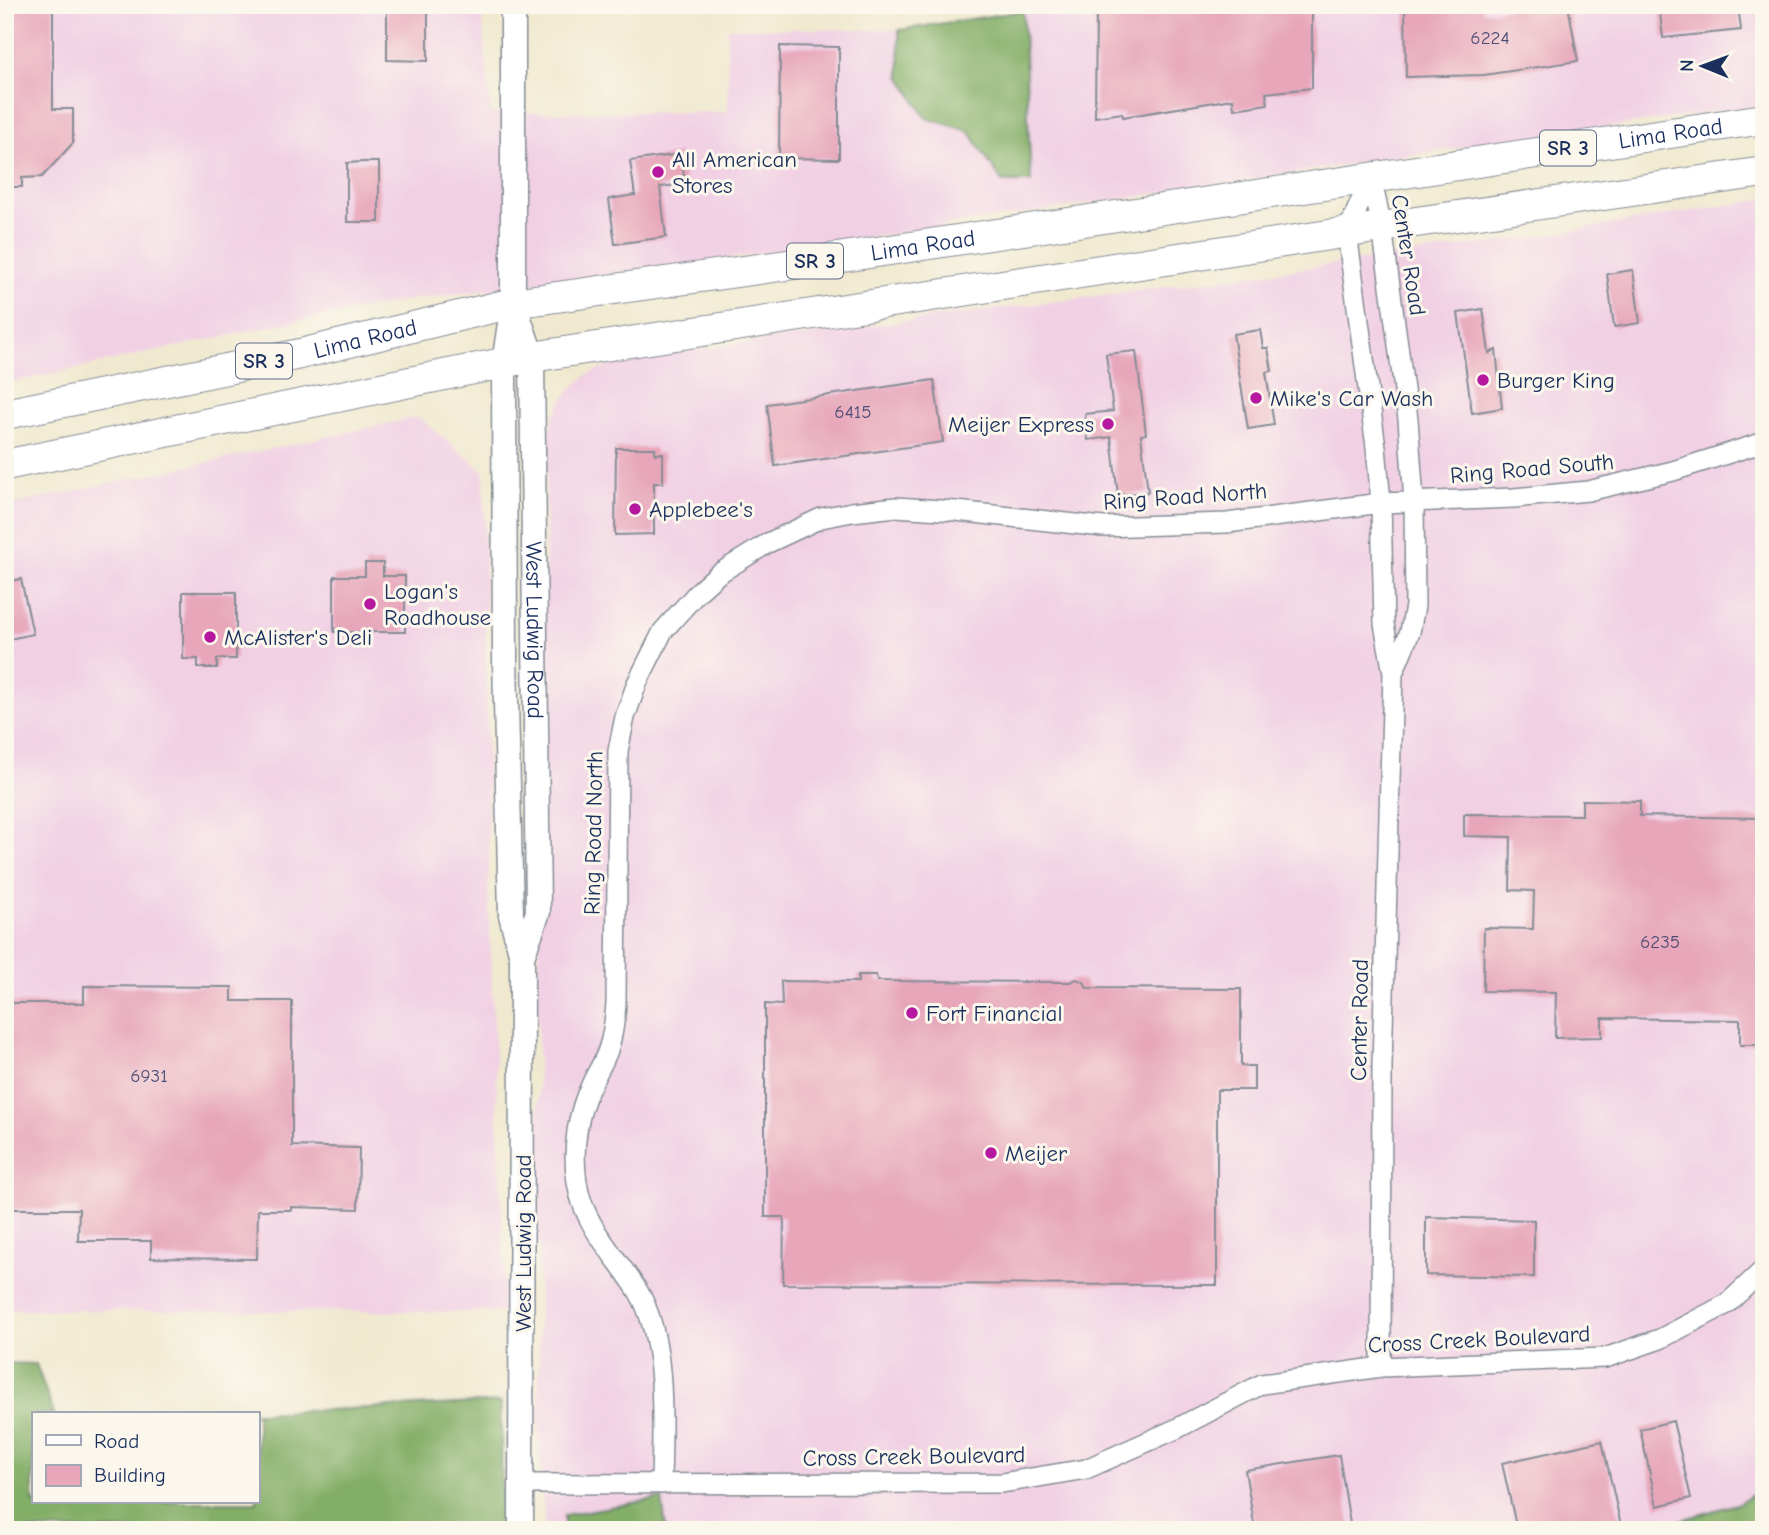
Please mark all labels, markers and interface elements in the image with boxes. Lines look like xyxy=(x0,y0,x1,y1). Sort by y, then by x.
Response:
house number: 6224 xyxy=(1470,27,1510,49)
north arrow xyxy=(1668,32,1738,102)
text: N xyxy=(1676,59,1698,72)
street label: Lima Road xyxy=(1617,112,1725,155)
road number: SR 3 xyxy=(1540,130,1596,166)
place label: All American Stores xyxy=(672,146,797,199)
marker: All American Stores xyxy=(650,164,666,180)
street label: Center Road xyxy=(1386,193,1431,318)
street label: Lima Road xyxy=(869,224,977,267)
road number: SR 3 xyxy=(787,244,843,278)
street label: Lima Road xyxy=(311,314,419,364)
road number: SR 3 xyxy=(236,344,292,378)
place label: Burger King xyxy=(1497,367,1615,394)
marker: Burger King xyxy=(1475,372,1491,388)
place label: Mike's Car Wash xyxy=(1270,385,1433,412)
marker: Mike's Car Wash xyxy=(1248,390,1264,406)
house number: 6415 xyxy=(834,401,872,423)
place label: Meijer Express xyxy=(948,411,1094,438)
marker: Meijer Express xyxy=(1100,416,1116,432)
street label: Ring Road South xyxy=(1449,448,1615,489)
street label: Ring Road North xyxy=(1102,477,1268,516)
place label: Applebee's xyxy=(649,496,753,523)
marker: Applebee's xyxy=(627,501,643,517)
street label: West Ludwig Road xyxy=(520,541,549,719)
place label: Logan's Roadhouse xyxy=(384,578,491,631)
marker: Logan's Roadhouse xyxy=(362,596,378,612)
place label: McAlister's Deli xyxy=(224,624,372,651)
marker: McAlister's Deli xyxy=(202,629,218,645)
street label: Ring Road North xyxy=(579,751,608,915)
house number: 6235 xyxy=(1640,931,1680,953)
street label: Center Road xyxy=(1345,959,1374,1081)
place label: Fort Financial xyxy=(926,1000,1063,1027)
marker: Fort Financial xyxy=(904,1005,920,1021)
house number: 6931 xyxy=(130,1065,168,1087)
place label: Meijer xyxy=(1005,1140,1068,1167)
marker: Meijer xyxy=(983,1145,999,1161)
street label: West Ludwig Road xyxy=(510,1154,537,1332)
street label: Cross Creek Boulevard xyxy=(1367,1320,1591,1359)
legend xyxy=(32,1412,259,1504)
text: Road xyxy=(94,1429,139,1453)
street label: Cross Creek Boulevard xyxy=(802,1441,1026,1472)
text: Building xyxy=(94,1463,166,1487)

